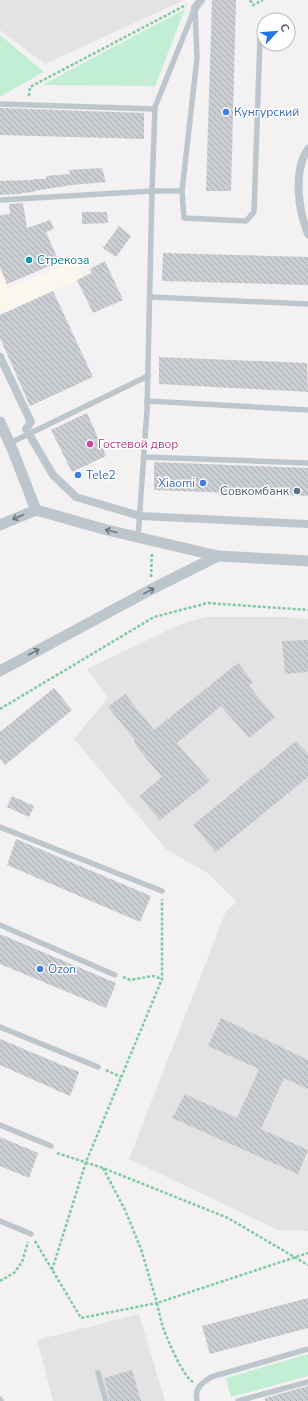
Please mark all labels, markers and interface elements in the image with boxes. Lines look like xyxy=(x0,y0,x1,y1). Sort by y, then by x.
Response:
north arrow xyxy=(256,12,296,52)
text: С xyxy=(276,21,293,35)
place label: Кунгурский xyxy=(234,104,299,120)
marker: Кунгурский xyxy=(221,107,231,117)
place label: Стрекоза xyxy=(37,252,90,268)
marker: Стрекоза xyxy=(24,255,34,265)
place label: Гостевой двор xyxy=(98,436,178,452)
marker: Гостевой двор xyxy=(85,439,95,449)
place label: Tele2 xyxy=(86,467,116,483)
marker: Tele2 xyxy=(73,470,83,480)
place label: Xiaomi xyxy=(158,475,195,491)
marker: Xiaomi xyxy=(198,478,208,488)
place label: Совкомбанк xyxy=(220,483,290,499)
marker: Совкомбанк xyxy=(292,486,302,496)
one-way arrow xyxy=(13,514,25,522)
one-way arrow xyxy=(104,526,117,534)
one-way arrow xyxy=(143,587,155,594)
one-way arrow xyxy=(28,648,40,656)
place label: Ozon xyxy=(48,961,76,977)
marker: Ozon xyxy=(35,964,45,974)

